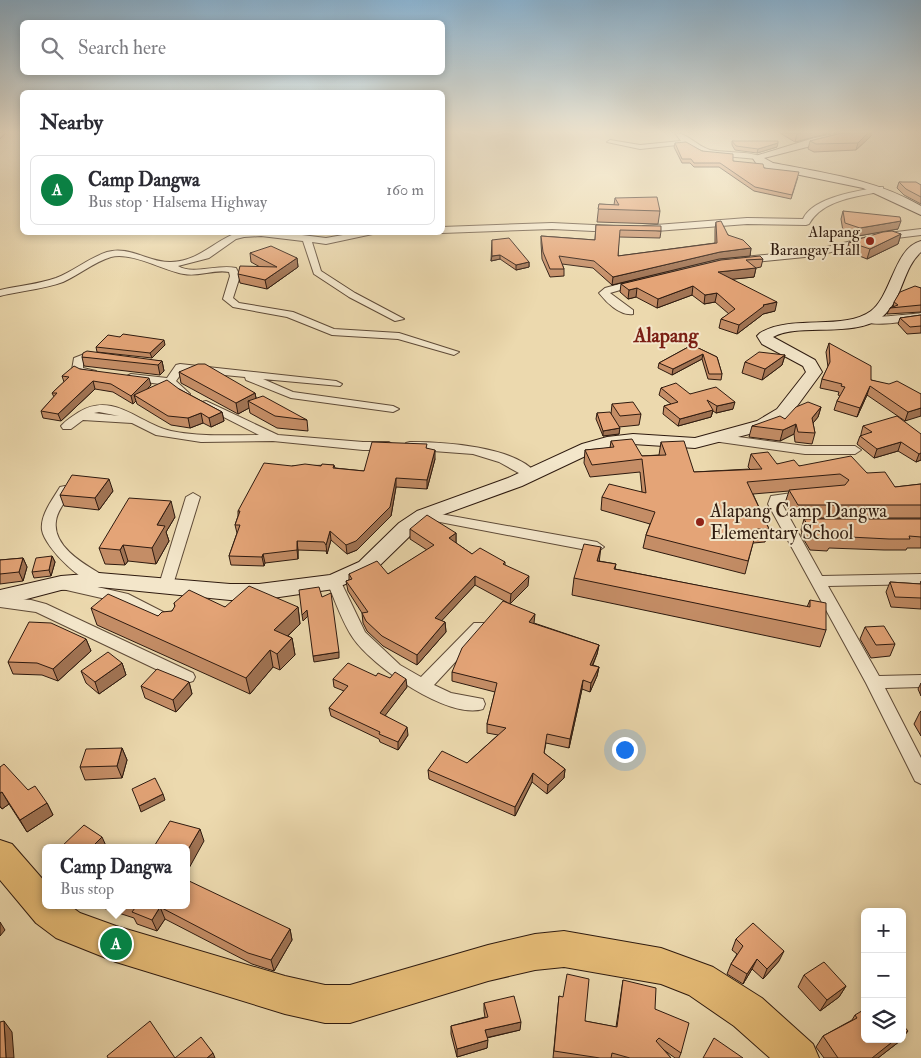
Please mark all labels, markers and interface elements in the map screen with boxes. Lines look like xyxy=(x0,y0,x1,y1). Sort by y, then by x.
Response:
search box xyxy=(20,20,445,75)
icon: search xyxy=(38,34,66,62)
text: Search here xyxy=(78,36,166,60)
text: Nearby xyxy=(40,109,103,136)
text: Camp Dangwa xyxy=(88,168,200,192)
text: A xyxy=(52,180,62,200)
text: 160 m xyxy=(386,180,424,200)
text: Bus stop · Halsema Highway xyxy=(88,192,267,212)
place label: Alapang Barangay Hall xyxy=(770,222,861,260)
marker: Alapang Barangay Hall xyxy=(864,235,876,247)
district label: Alapang xyxy=(633,323,699,349)
place label: Alapang Camp Dangwa Elementary School xyxy=(709,499,887,545)
marker: Alapang Camp Dangwa Elementary School xyxy=(694,516,706,528)
your location xyxy=(612,737,638,763)
popup xyxy=(42,844,190,909)
text: Camp Dangwa xyxy=(60,855,172,879)
text: Bus stop xyxy=(60,879,114,899)
map controls xyxy=(861,908,906,1043)
button: + xyxy=(861,908,906,953)
pin: A xyxy=(100,925,132,963)
button: − xyxy=(861,953,906,998)
button: layers xyxy=(861,998,906,1043)

